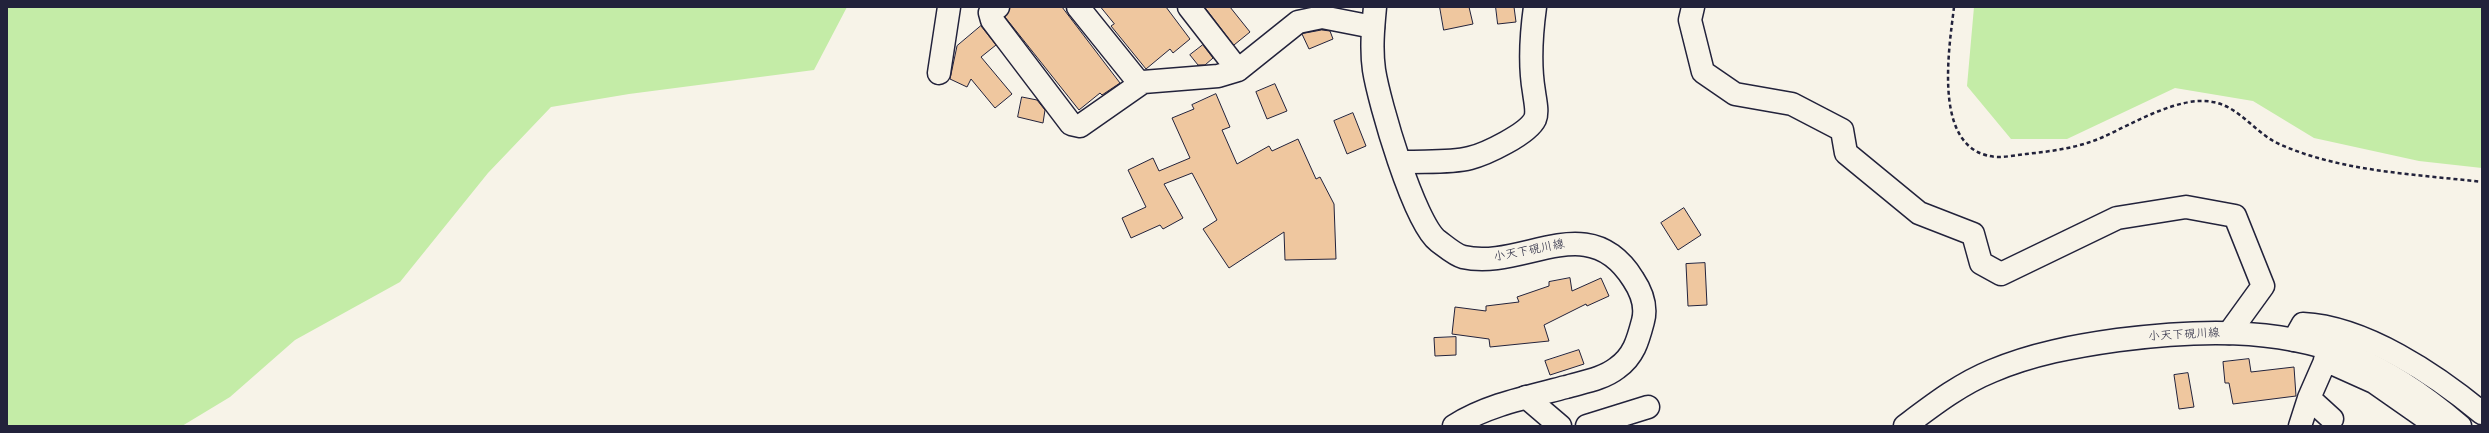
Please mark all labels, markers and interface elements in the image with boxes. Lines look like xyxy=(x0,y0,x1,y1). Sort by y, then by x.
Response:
street label: 小天下硯川線 xyxy=(1492,237,1566,265)
street label: 小天下硯川線 xyxy=(2148,326,2220,344)

